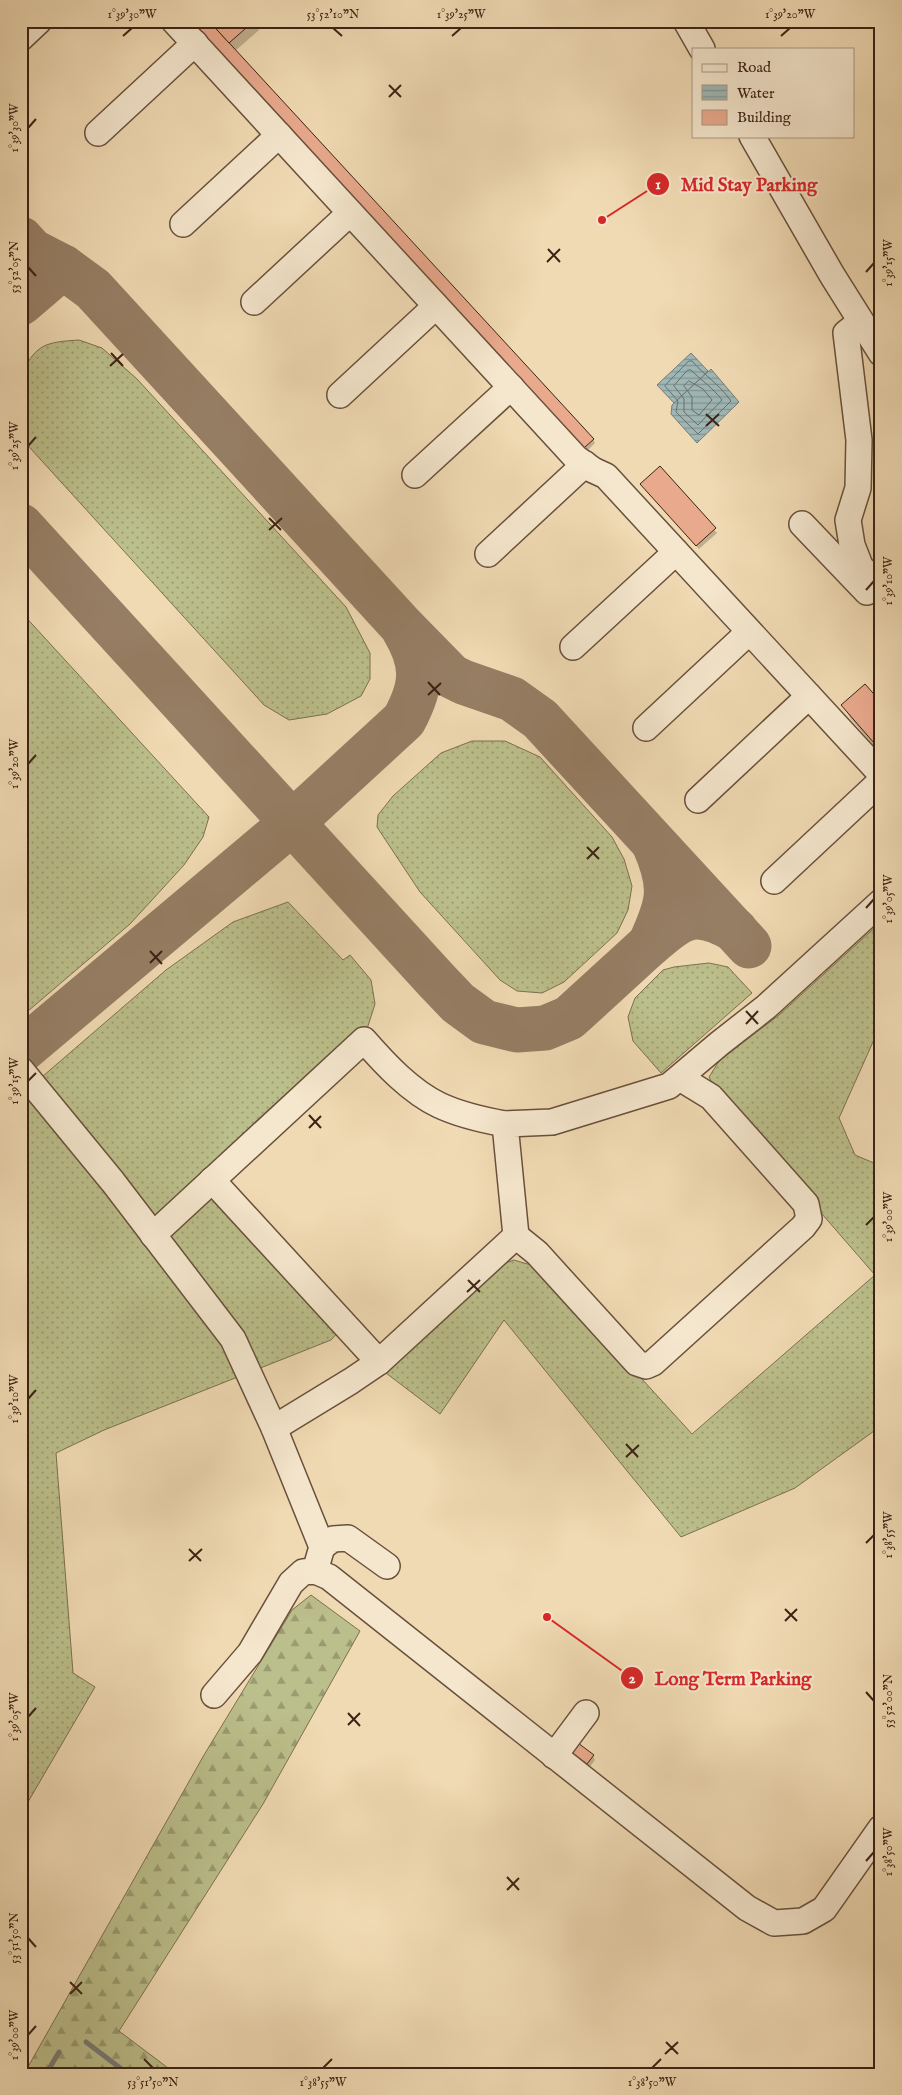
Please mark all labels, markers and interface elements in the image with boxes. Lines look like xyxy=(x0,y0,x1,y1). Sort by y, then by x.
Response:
text: 1°39'30"W xyxy=(107,7,157,22)
text: 53°52'10"N xyxy=(307,7,360,22)
text: 1°39'25"W xyxy=(437,7,486,22)
text: 1°39'20"W xyxy=(765,7,816,22)
legend xyxy=(692,48,854,138)
text: Road xyxy=(737,58,772,77)
text: Water xyxy=(737,84,775,103)
text: 1°39'30"W xyxy=(7,103,22,153)
text: Building xyxy=(737,108,792,127)
callout: Mid Stay Parking xyxy=(646,167,827,201)
text: Mid Stay Parking xyxy=(681,174,818,198)
text: 1 xyxy=(655,175,661,194)
text: 1°39'15"W xyxy=(881,239,896,287)
text: 53°52'05"N xyxy=(7,240,22,293)
text: 1°39'25"W xyxy=(7,421,22,470)
text: 1°39'10"W xyxy=(881,556,896,606)
text: 1°39'20"W xyxy=(7,738,22,789)
text: 1°39'05"W xyxy=(881,874,896,923)
text: 1°39'15"W xyxy=(7,1057,22,1105)
text: 1°39'00"W xyxy=(881,1191,896,1242)
text: 1°39'10"W xyxy=(7,1374,22,1424)
text: 1°38'55"W xyxy=(881,1511,896,1558)
callout: Long Term Parking xyxy=(620,1661,822,1695)
text: Long Term Parking xyxy=(655,1668,812,1692)
text: 2 xyxy=(628,1669,636,1688)
text: 53°52'00"N xyxy=(881,1673,896,1728)
text: 1°39'05"W xyxy=(7,1692,22,1741)
text: 1°38'50"W xyxy=(881,1827,896,1876)
text: 53°51'50"N xyxy=(7,1912,22,1964)
text: 1°39'00"W xyxy=(7,2009,22,2060)
text: 53°51'50"N xyxy=(127,2075,179,2090)
text: 1°38'55"W xyxy=(300,2075,347,2090)
text: 1°38'50"W xyxy=(628,2075,677,2090)

